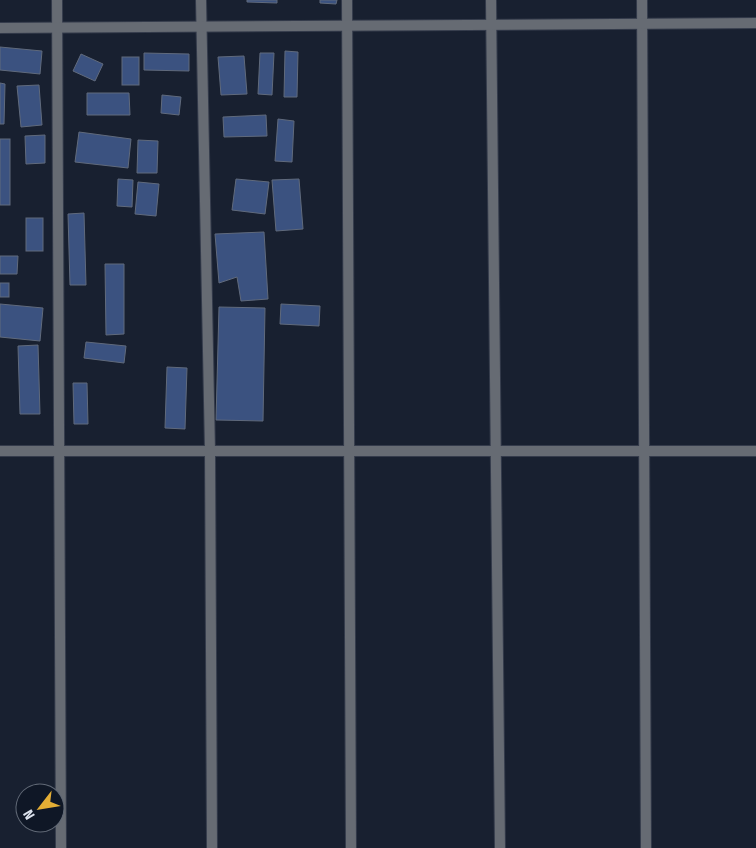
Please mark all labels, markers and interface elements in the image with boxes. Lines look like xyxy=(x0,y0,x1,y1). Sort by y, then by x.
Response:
north arrow xyxy=(15,783,65,833)
text: N xyxy=(20,806,39,822)

